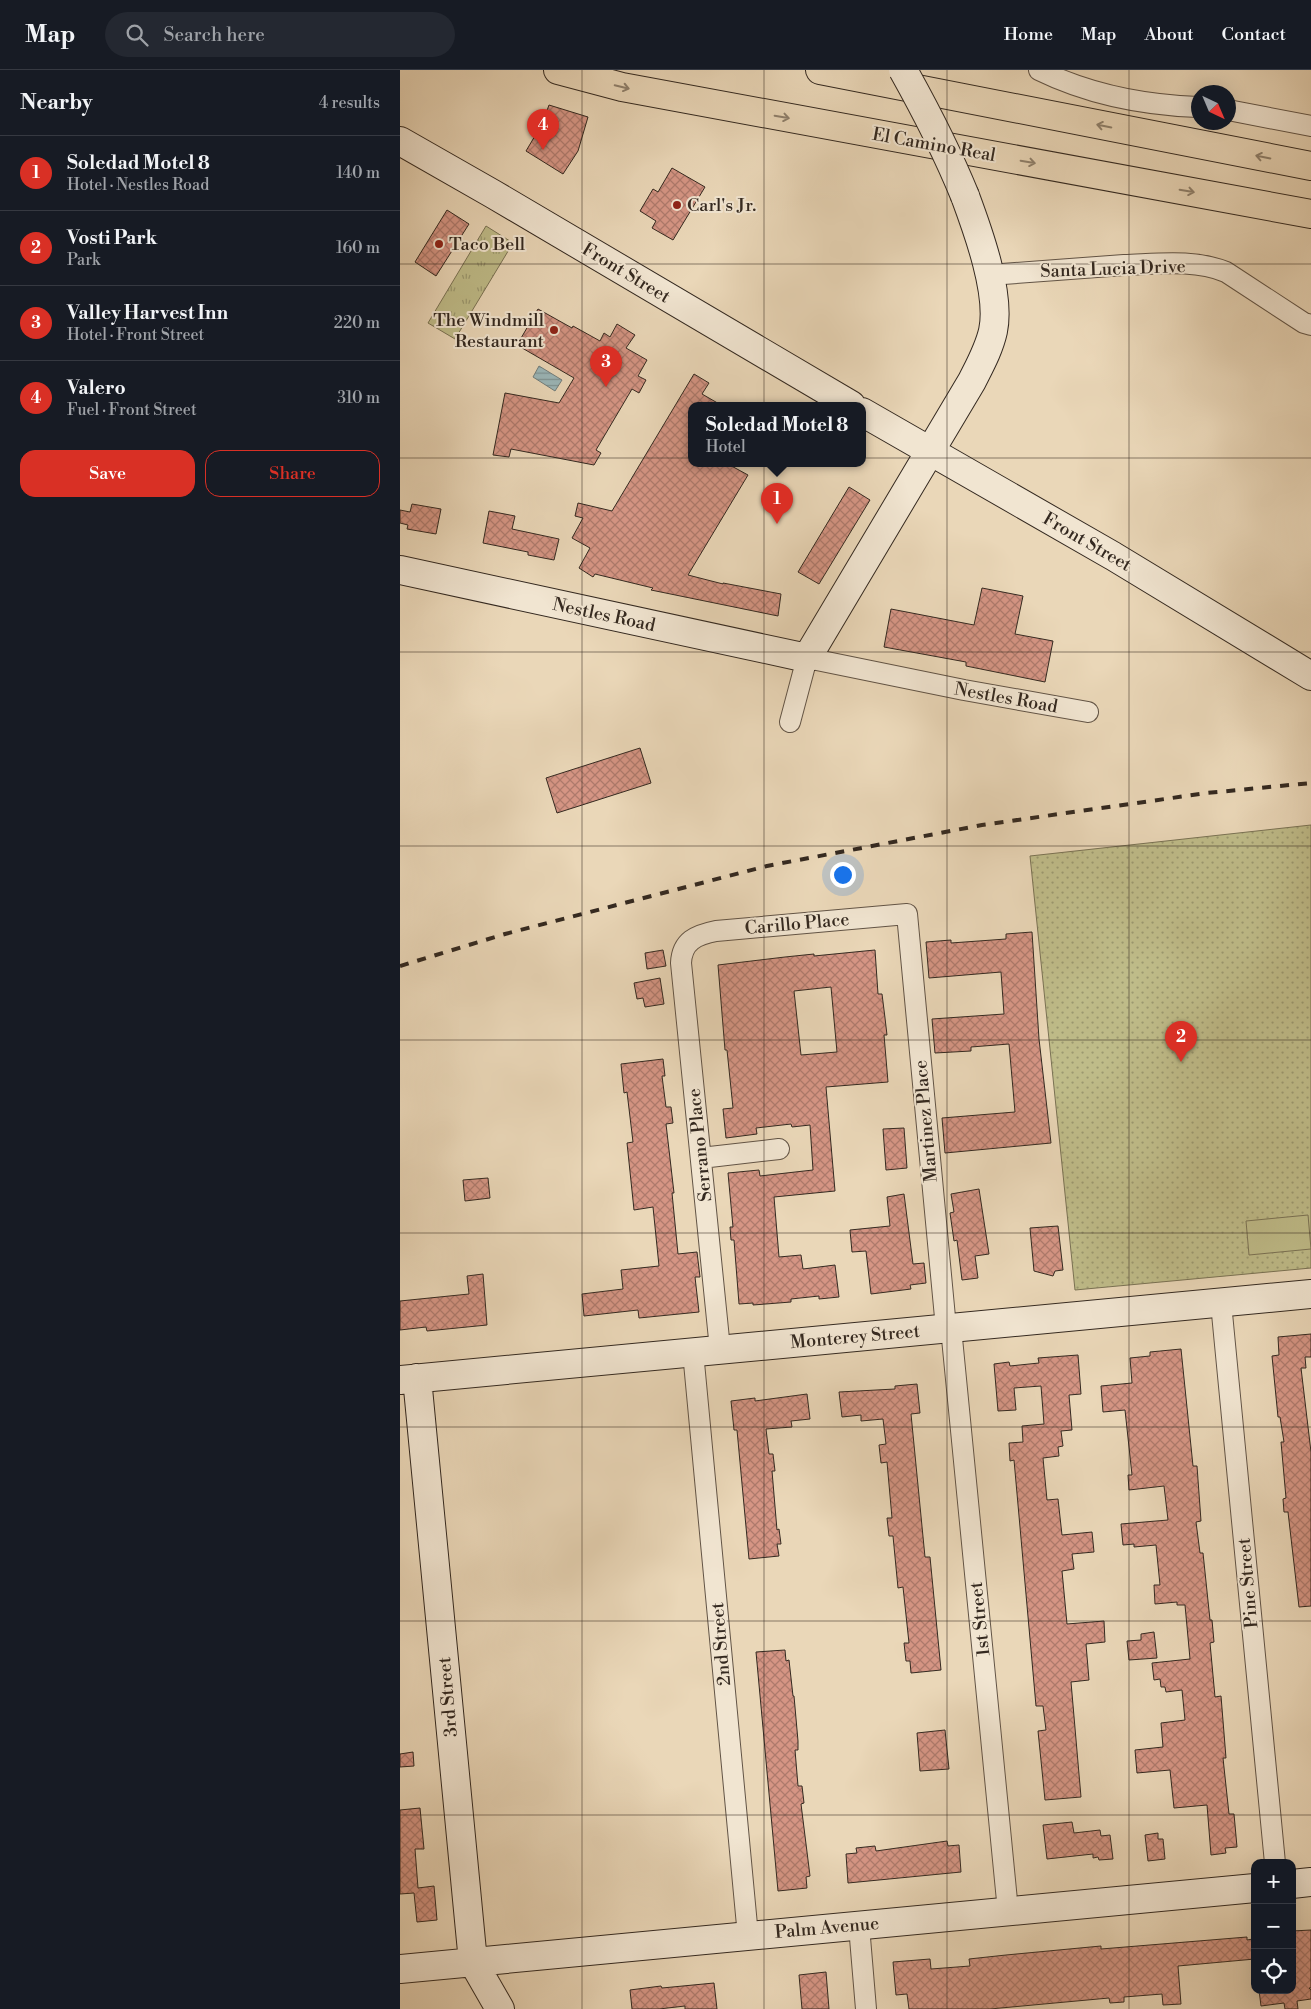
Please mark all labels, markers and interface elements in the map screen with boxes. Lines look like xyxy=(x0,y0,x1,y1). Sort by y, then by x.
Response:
search box xyxy=(105,12,455,57)
text: Map xyxy=(25,20,75,50)
icon: search xyxy=(123,21,151,49)
text: Search here xyxy=(163,23,265,47)
text: Home xyxy=(1004,23,1053,46)
text: Map xyxy=(1081,23,1117,46)
text: About xyxy=(1145,23,1194,46)
text: Contact xyxy=(1222,23,1286,46)
one-way arrow xyxy=(613,83,629,92)
north arrow xyxy=(1191,85,1236,130)
text: Nearby xyxy=(20,90,93,116)
text: 4 results xyxy=(319,93,380,113)
pin: 4 xyxy=(527,109,559,150)
one-way arrow xyxy=(773,112,789,122)
one-way arrow xyxy=(1096,121,1112,131)
street label: El Camino Real xyxy=(870,123,998,167)
text: Soledad Motel 8 xyxy=(67,151,210,175)
one-way arrow xyxy=(1256,152,1272,161)
one-way arrow xyxy=(1019,157,1035,167)
text: 1 xyxy=(32,163,40,183)
text: 140 m xyxy=(336,163,380,183)
text: Hotel · Nestles Road xyxy=(67,175,209,195)
one-way arrow xyxy=(1179,187,1195,196)
place label: Carl's Jr. xyxy=(687,194,756,217)
marker: Carl's Jr. xyxy=(671,199,683,211)
text: Vosti Park xyxy=(67,226,157,250)
place label: Taco Bell xyxy=(449,233,526,256)
text: 2 xyxy=(31,238,41,258)
text: 160 m xyxy=(336,238,380,258)
marker: Taco Bell xyxy=(433,238,445,250)
street label: Front Street xyxy=(578,238,675,309)
text: Park xyxy=(67,250,100,270)
street label: Santa Lucia Drive xyxy=(1040,255,1186,283)
text: Valley Harvest Inn xyxy=(67,301,228,325)
place label: The Windmill Restaurant xyxy=(433,309,545,353)
text: 3 xyxy=(31,313,41,333)
text: 220 m xyxy=(334,313,380,333)
marker: The Windmill Restaurant xyxy=(548,324,560,336)
text: Hotel · Front Street xyxy=(67,325,204,345)
pin: 3 xyxy=(590,346,622,387)
text: Valero xyxy=(67,376,126,400)
text: 4 xyxy=(31,388,41,408)
text: 310 m xyxy=(337,388,380,408)
text: Fuel · Front Street xyxy=(67,400,197,420)
popup xyxy=(688,402,866,467)
text: Soledad Motel 8 xyxy=(706,413,848,437)
text: Hotel xyxy=(706,437,746,457)
button: Save xyxy=(20,450,195,497)
button: Share xyxy=(205,450,380,497)
pin: 1 xyxy=(761,483,793,524)
street label: Front Street xyxy=(1038,507,1136,577)
street label: Nestles Road xyxy=(550,593,658,637)
street label: Nestles Road xyxy=(952,678,1060,719)
your location xyxy=(830,862,856,888)
street label: Carillo Place xyxy=(744,908,850,940)
pin: 2 xyxy=(1165,1021,1197,1062)
street label: Martinez Place xyxy=(909,1059,943,1183)
street label: Serrano Place xyxy=(683,1087,717,1203)
street label: Monterey Street xyxy=(789,1320,921,1354)
street label: Pine Street xyxy=(1233,1536,1263,1629)
street label: 1st Street xyxy=(965,1580,995,1657)
street label: 2nd Street xyxy=(706,1601,736,1687)
street label: 3rd Street xyxy=(433,1655,463,1738)
map controls xyxy=(1251,1859,1296,1994)
button: + xyxy=(1251,1859,1296,1904)
button: − xyxy=(1251,1904,1296,1949)
street label: Palm Avenue xyxy=(774,1912,880,1944)
button: locate xyxy=(1251,1949,1296,1994)

